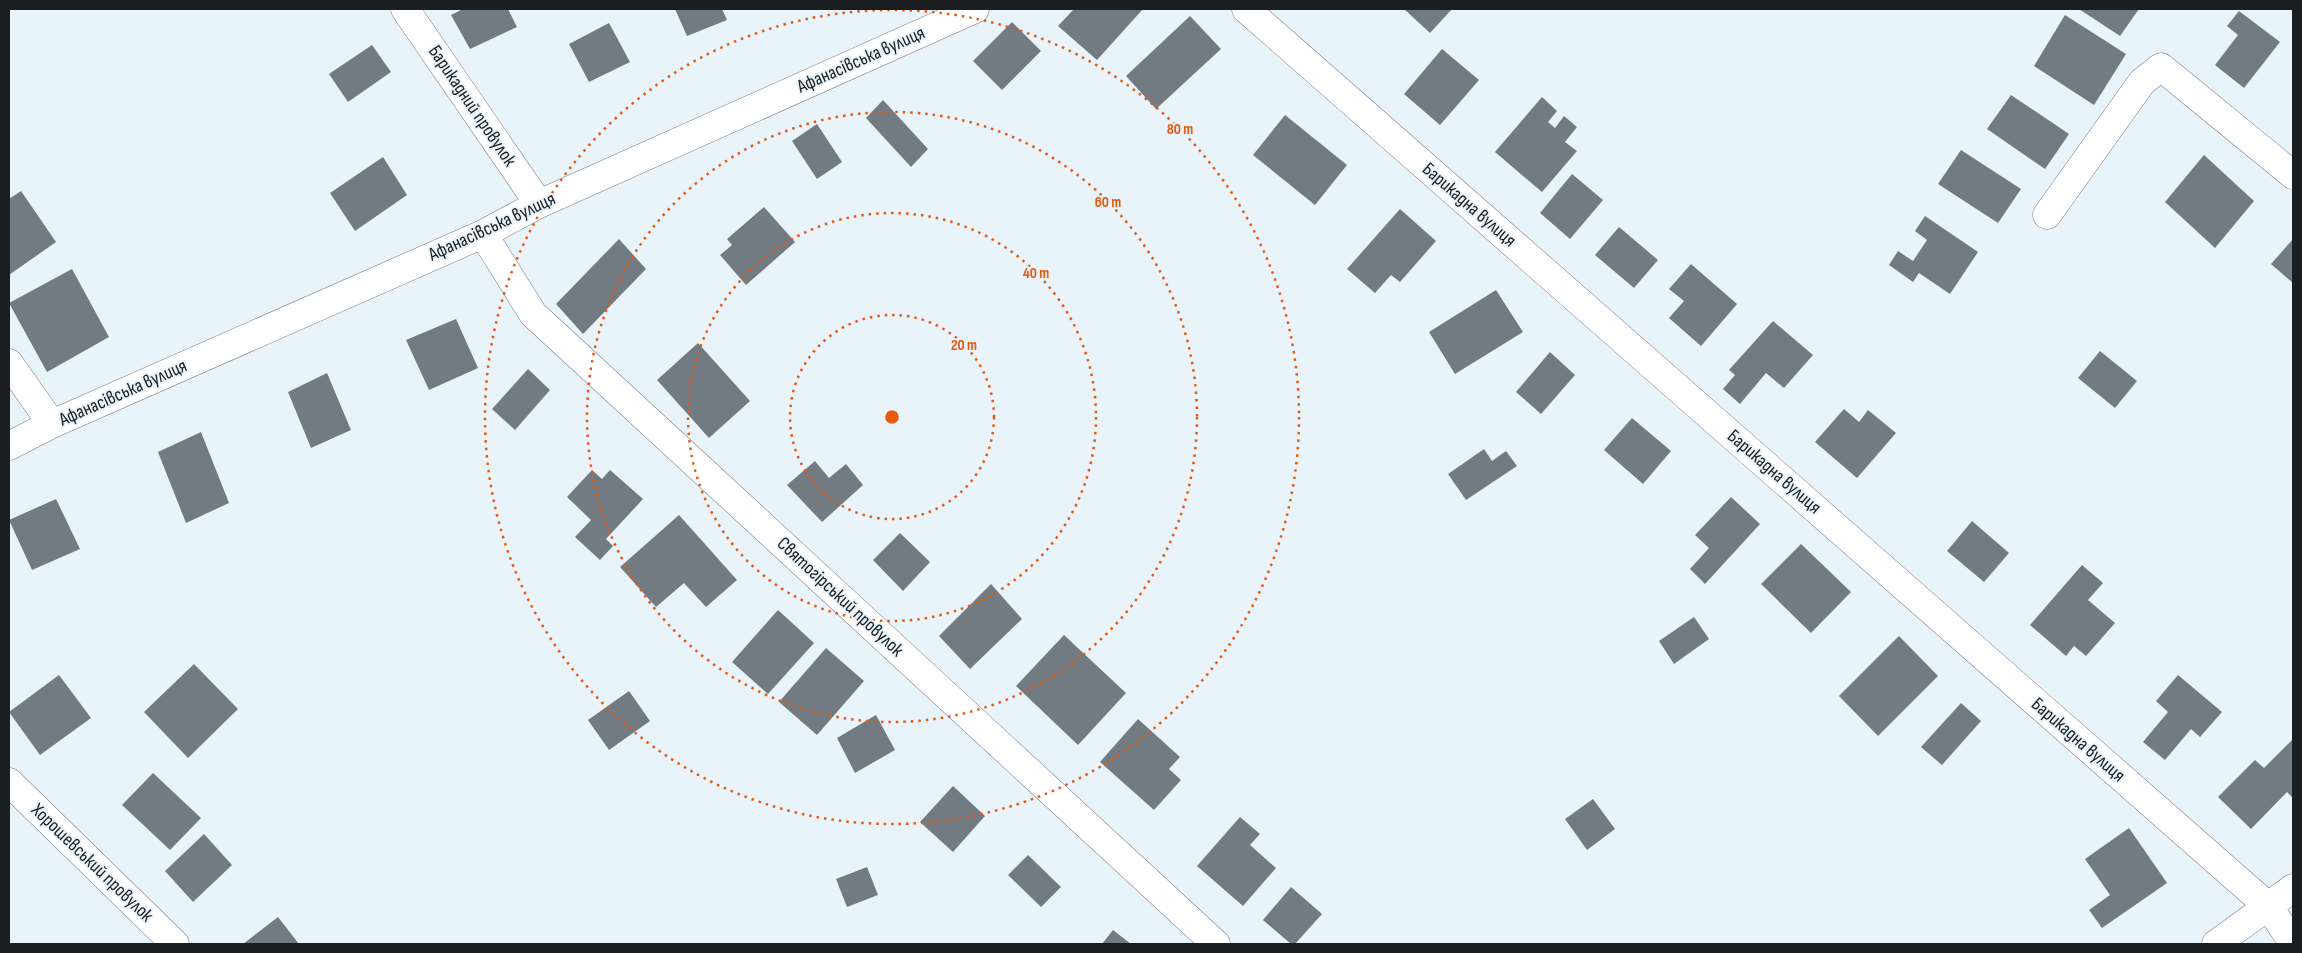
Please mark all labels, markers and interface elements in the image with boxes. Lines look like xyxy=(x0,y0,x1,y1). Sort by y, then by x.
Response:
street label: Афанасівська вулиця xyxy=(793,22,928,99)
street label: Барикадний провулок xyxy=(423,41,521,172)
text: 80 m xyxy=(1167,120,1193,139)
street label: Барикадна вулиця xyxy=(1417,158,1521,252)
street label: Афанасівська вулиця xyxy=(424,188,559,267)
text: 60 m xyxy=(1095,193,1121,212)
text: 40 m xyxy=(1023,264,1049,283)
text: 20 m xyxy=(951,336,977,355)
street label: Афанасівська вулиця xyxy=(55,355,190,432)
centre of rings xyxy=(883,408,901,426)
street label: Барикадна вулиця xyxy=(1722,425,1826,519)
street label: Святогірський провулок xyxy=(772,532,909,662)
street label: Барикадна вулиця xyxy=(2026,693,2130,787)
street label: Хорошевський провулок xyxy=(25,798,158,928)

